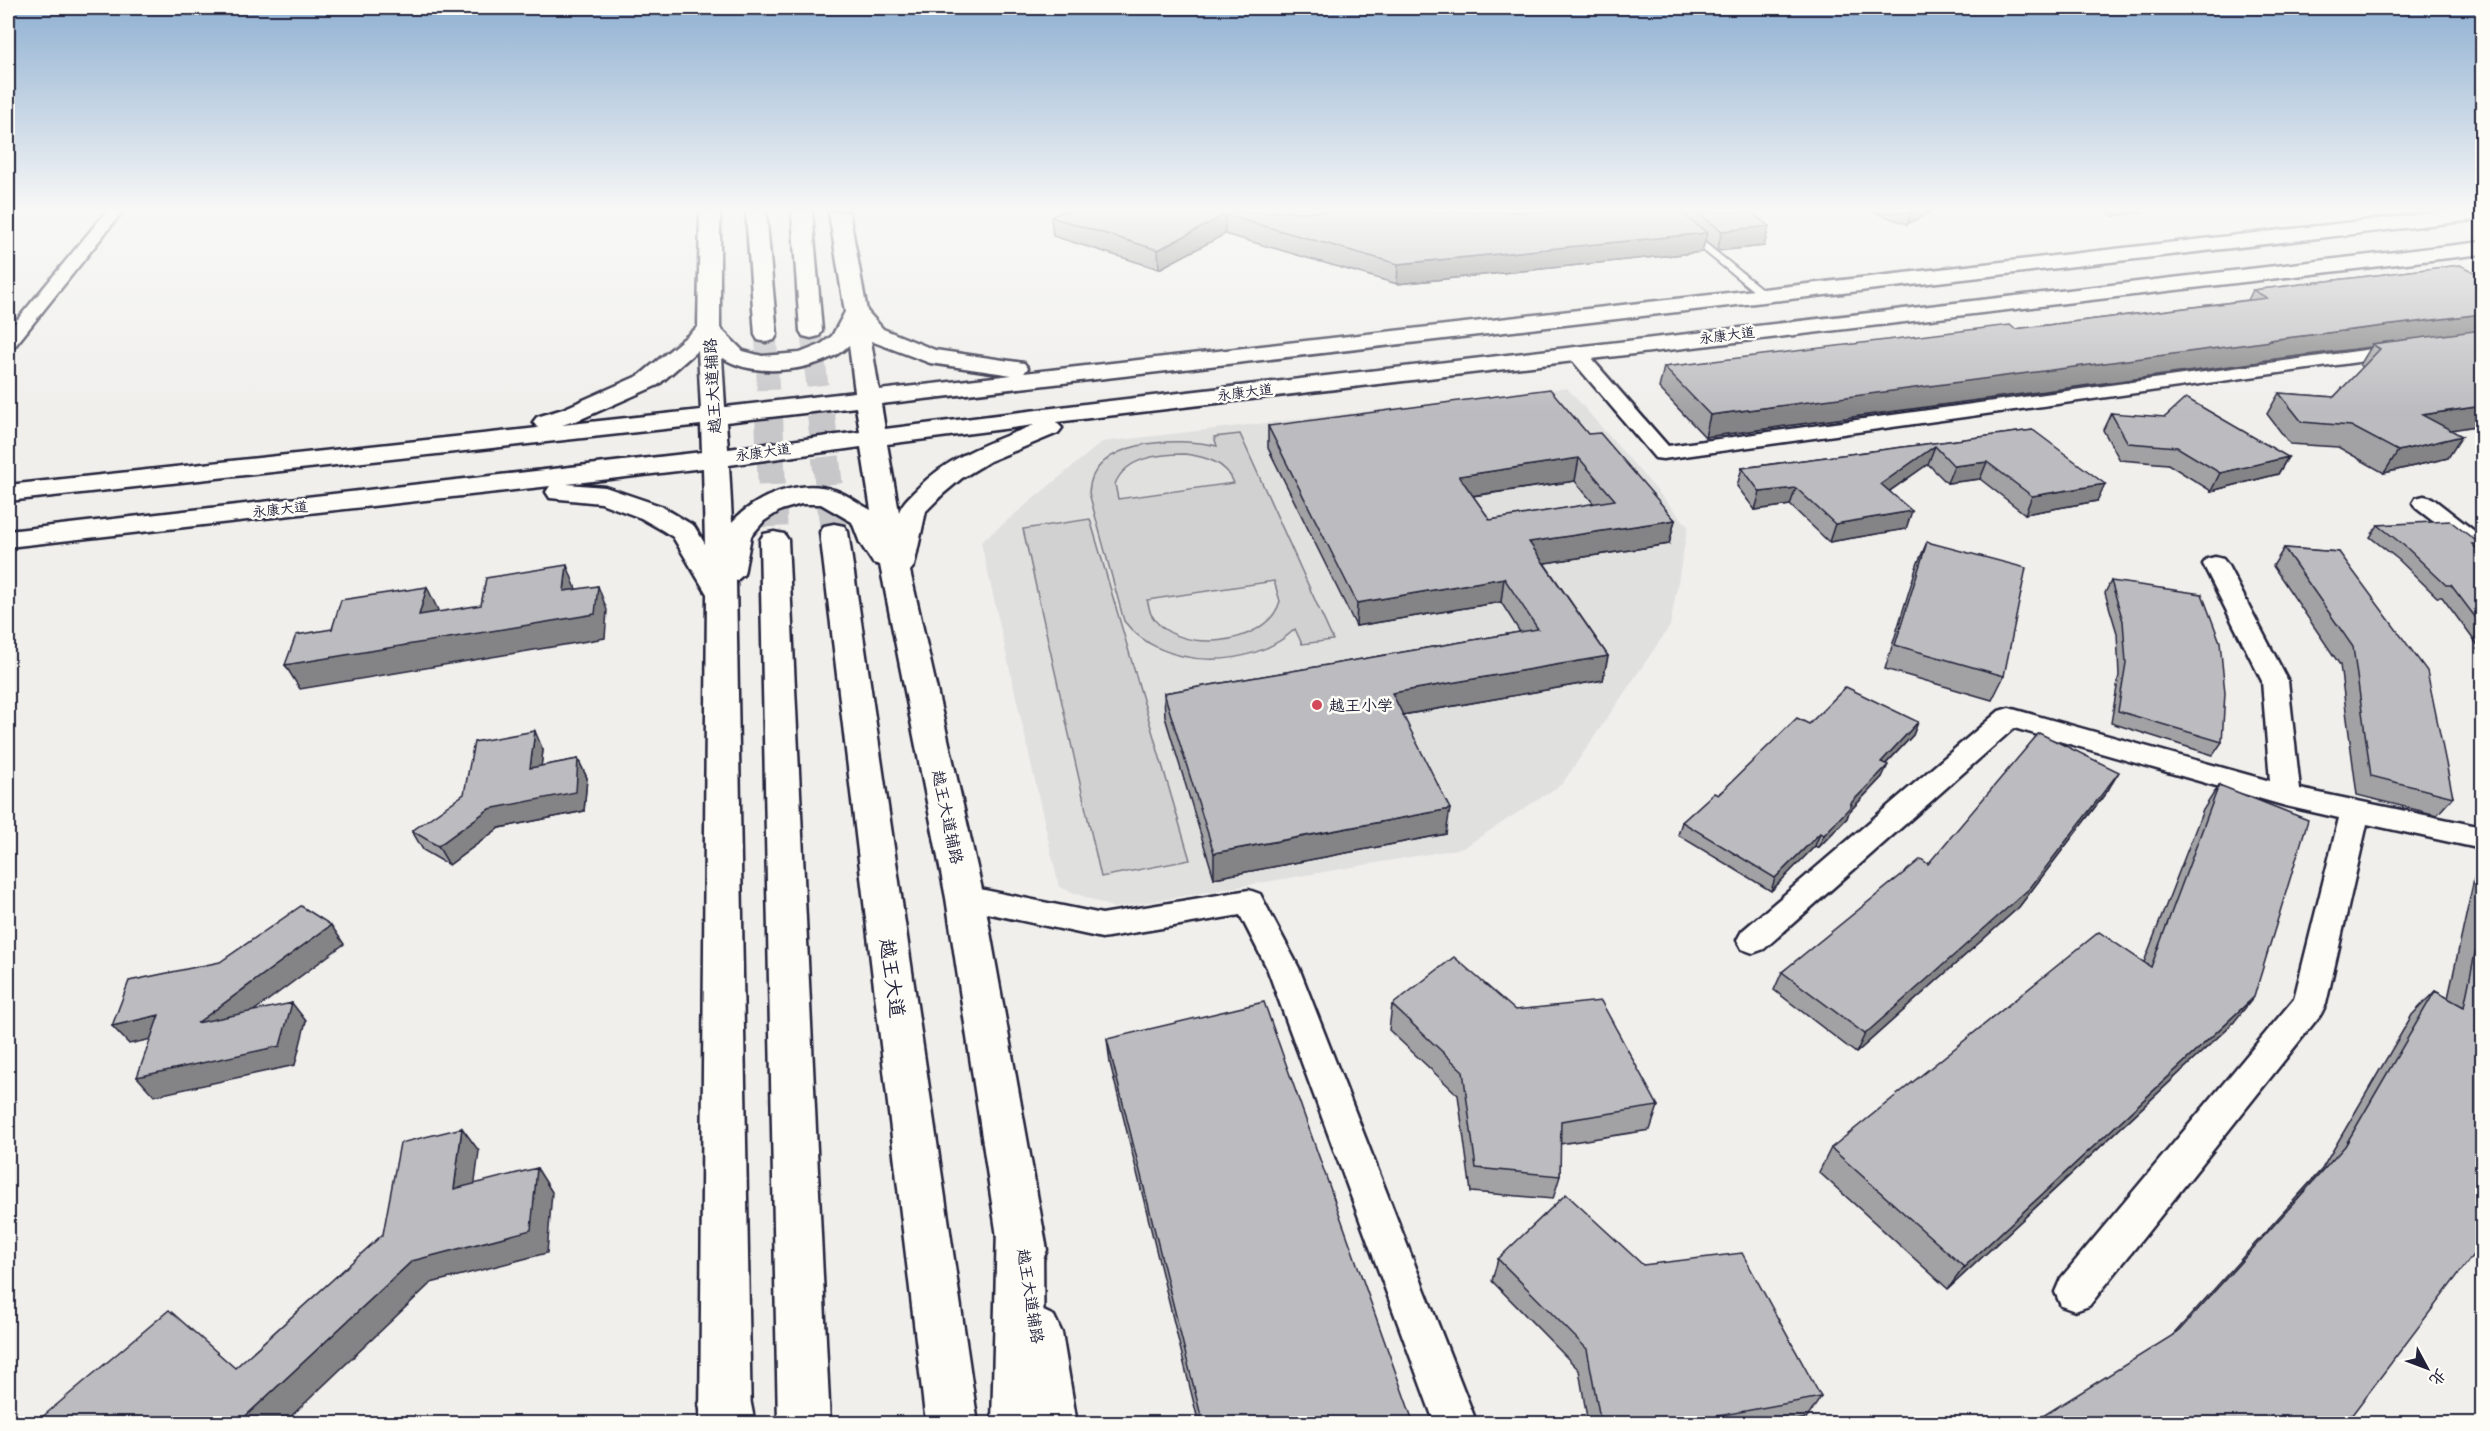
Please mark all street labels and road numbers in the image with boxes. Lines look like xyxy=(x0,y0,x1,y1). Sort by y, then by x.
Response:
street label: 永康大道 xyxy=(1698,323,1756,347)
street label: 越王大道辅路 xyxy=(700,338,724,434)
street label: 永康大道 xyxy=(1216,380,1274,404)
street label: 永康大道 xyxy=(734,439,792,465)
street label: 永康大道 xyxy=(251,497,309,521)
street label: 越王大道辅路 xyxy=(928,768,968,866)
street label: 越王大道 xyxy=(875,937,911,1019)
street label: 越王大道辅路 xyxy=(1014,1247,1048,1345)

